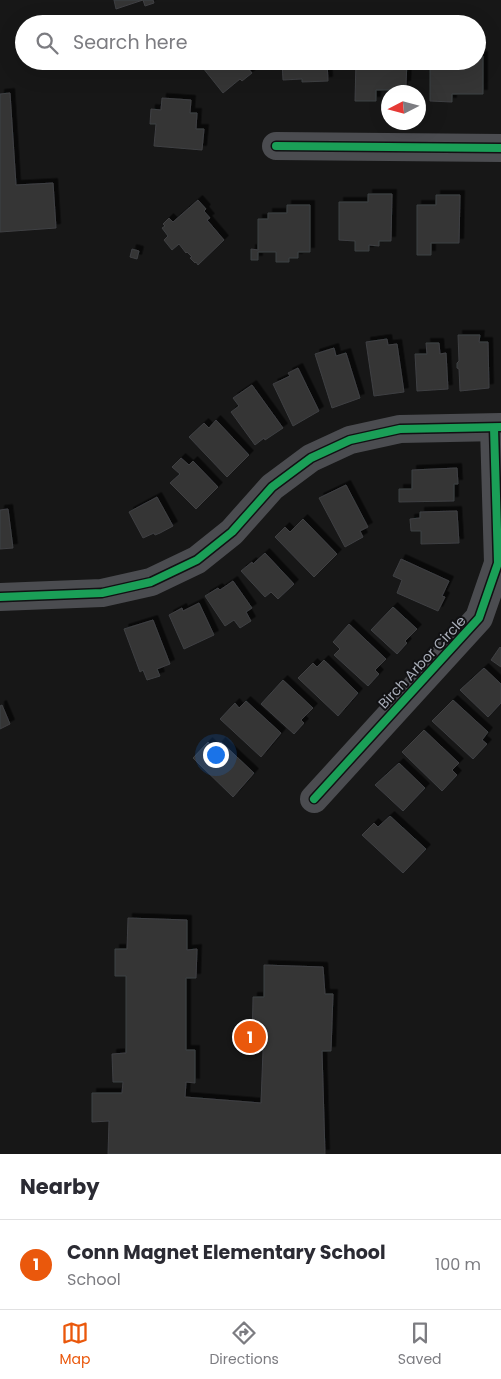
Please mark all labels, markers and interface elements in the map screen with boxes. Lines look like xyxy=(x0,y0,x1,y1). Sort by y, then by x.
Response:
search box xyxy=(15,15,486,70)
icon: search xyxy=(33,29,61,57)
text: Search here xyxy=(73,29,187,56)
north arrow xyxy=(381,85,426,130)
street label: Birch Arbor Circle xyxy=(374,611,471,713)
your location xyxy=(203,742,229,768)
pin: 1 xyxy=(234,1018,266,1056)
text: Nearby xyxy=(20,1172,100,1201)
text: Conn Magnet Elementary School xyxy=(67,1239,386,1266)
text: 1 xyxy=(33,1253,39,1276)
text: 100 m xyxy=(435,1253,481,1276)
text: School xyxy=(67,1268,121,1291)
tab: Map xyxy=(59,1319,90,1370)
tab: Directions xyxy=(209,1319,279,1370)
tab: Saved xyxy=(398,1319,442,1370)

